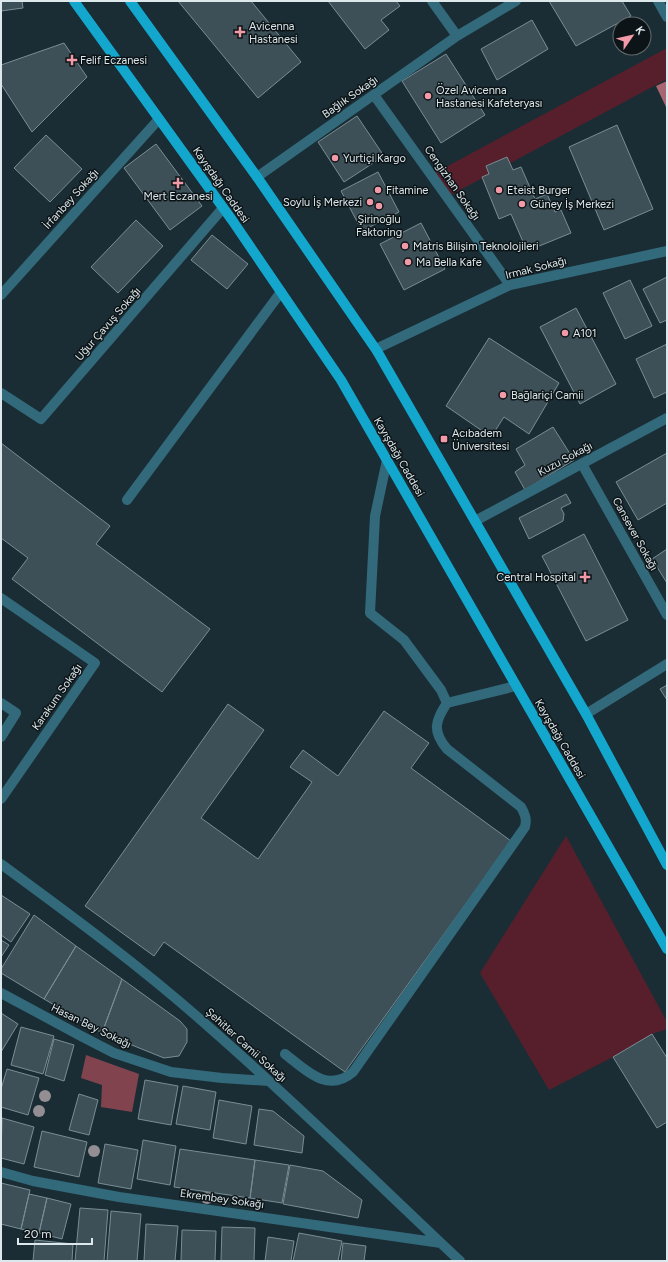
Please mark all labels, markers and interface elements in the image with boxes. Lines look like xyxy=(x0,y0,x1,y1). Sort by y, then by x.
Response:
north arrow xyxy=(612,16,652,56)
place label: Avicenna Hastanesi xyxy=(249,20,298,46)
text: K xyxy=(632,24,648,38)
marker: Avicenna Hastanesi xyxy=(234,26,246,38)
place label: Felif Eczanesi xyxy=(80,54,147,67)
marker: Felif Eczanesi xyxy=(67,55,77,65)
street label: Bağlık Sokağı xyxy=(320,73,380,121)
place label: Özel Avicenna Hastanesi Kafeteryası xyxy=(436,83,542,110)
marker: Özel Avicenna Hastanesi Kafeteryası xyxy=(423,91,433,101)
street label: Cengizhan Sokağı xyxy=(421,143,483,223)
street label: Kayışdağı Caddesi xyxy=(190,145,252,225)
place label: Yurtiçi Kargo xyxy=(343,152,406,165)
marker: Yurtiçi Kargo xyxy=(330,153,340,163)
street label: İrfanbey Sokağı xyxy=(41,166,101,232)
marker: Mert Eczanesi xyxy=(173,178,183,188)
place label: Fitamine xyxy=(386,184,428,197)
place label: Eteist Burger xyxy=(507,184,571,197)
marker: Fitamine xyxy=(373,185,383,195)
marker: Eteist Burger xyxy=(494,185,504,195)
place label: Mert Eczanesi xyxy=(143,190,213,203)
place label: Soylu İş Merkezi xyxy=(283,196,362,209)
marker: Soylu İş Merkezi xyxy=(365,197,375,207)
place label: Güney İş Merkezi xyxy=(530,198,614,211)
marker: Güney İş Merkezi xyxy=(517,199,527,209)
marker: Şirinoğlu Faktoring xyxy=(374,201,384,211)
place label: Şirinoğlu Faktoring xyxy=(356,213,402,239)
place label: Matris Bilişim Teknolojileri xyxy=(413,240,539,253)
marker: Matris Bilişim Teknolojileri xyxy=(400,241,410,251)
street label: Irmak Sokağı xyxy=(504,254,568,282)
place label: Ma Bella Kafe xyxy=(416,256,482,269)
marker: Ma Bella Kafe xyxy=(403,257,413,267)
street label: Uğur Çavuş Sokağı xyxy=(73,285,143,363)
place label: A101 xyxy=(573,327,597,340)
marker: A101 xyxy=(560,328,570,338)
place label: Bağlariçi Camii xyxy=(511,389,583,402)
marker: Bağlariçi Camii xyxy=(498,390,508,400)
street label: Kayışdağı Caddesi xyxy=(371,415,427,499)
place label: Acıbadem Üniversitesi xyxy=(452,427,509,453)
marker: Acıbadem Üniversitesi xyxy=(439,434,449,444)
street label: Kuzu Sokağı xyxy=(535,439,595,479)
street label: Cansever Sokağı xyxy=(610,495,660,573)
place label: Central Hospital xyxy=(496,571,576,584)
marker: Central Hospital xyxy=(579,571,591,583)
street label: Karakum Sokağı xyxy=(29,661,85,733)
street label: Kayışdağı Caddesi xyxy=(532,697,588,781)
street label: Hasan Bey Sokağı xyxy=(49,1001,133,1051)
street label: Şehitler Camii Sokağı xyxy=(203,1005,289,1085)
street label: Ekrembey Sokağı xyxy=(179,1187,265,1211)
scale bar xyxy=(18,1220,92,1246)
text: 20 m xyxy=(24,1227,52,1241)

